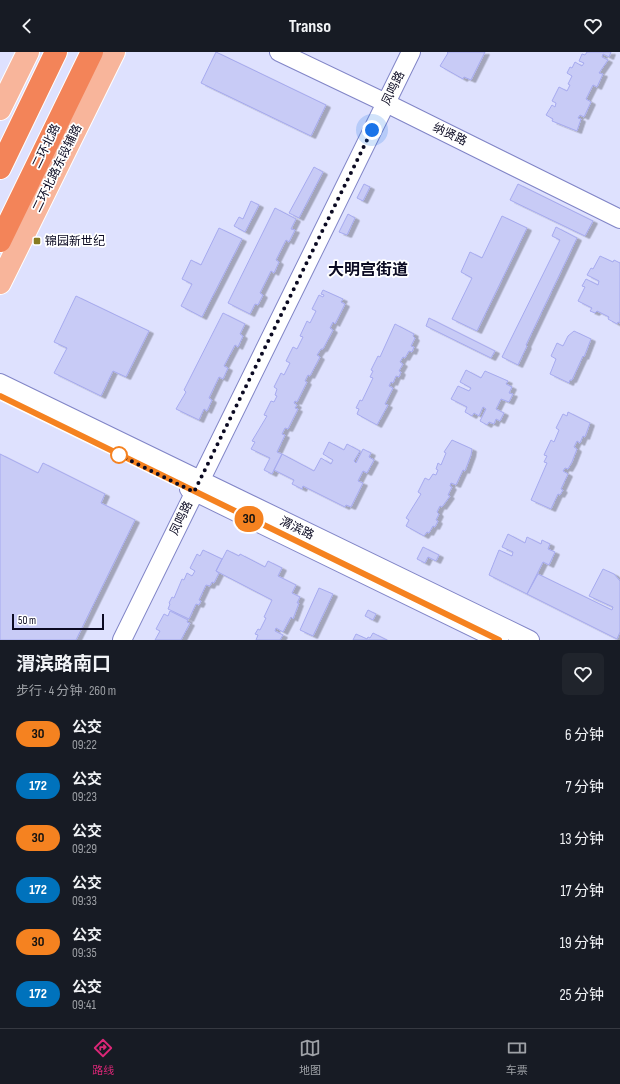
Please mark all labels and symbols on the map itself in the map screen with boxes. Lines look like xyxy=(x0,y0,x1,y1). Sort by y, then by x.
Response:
street label: 凤鸣路 xyxy=(379,69,408,108)
your location xyxy=(362,120,382,140)
street label: 纳贤路 xyxy=(430,120,469,149)
street label: 二环北路 xyxy=(29,121,64,171)
street label: 二环北路东段辅路 xyxy=(30,122,85,215)
place label: 锦园新世纪 xyxy=(45,234,105,249)
marker: 锦园新世纪 xyxy=(32,236,42,246)
district label: 大明宫街道 xyxy=(328,261,408,280)
unlabelled marker xyxy=(110,446,128,464)
street label: 凤鸣路 xyxy=(167,499,196,538)
line badge: 30 xyxy=(231,506,267,532)
street label: 渭滨路 xyxy=(277,514,316,543)
scale bar xyxy=(12,612,104,631)

